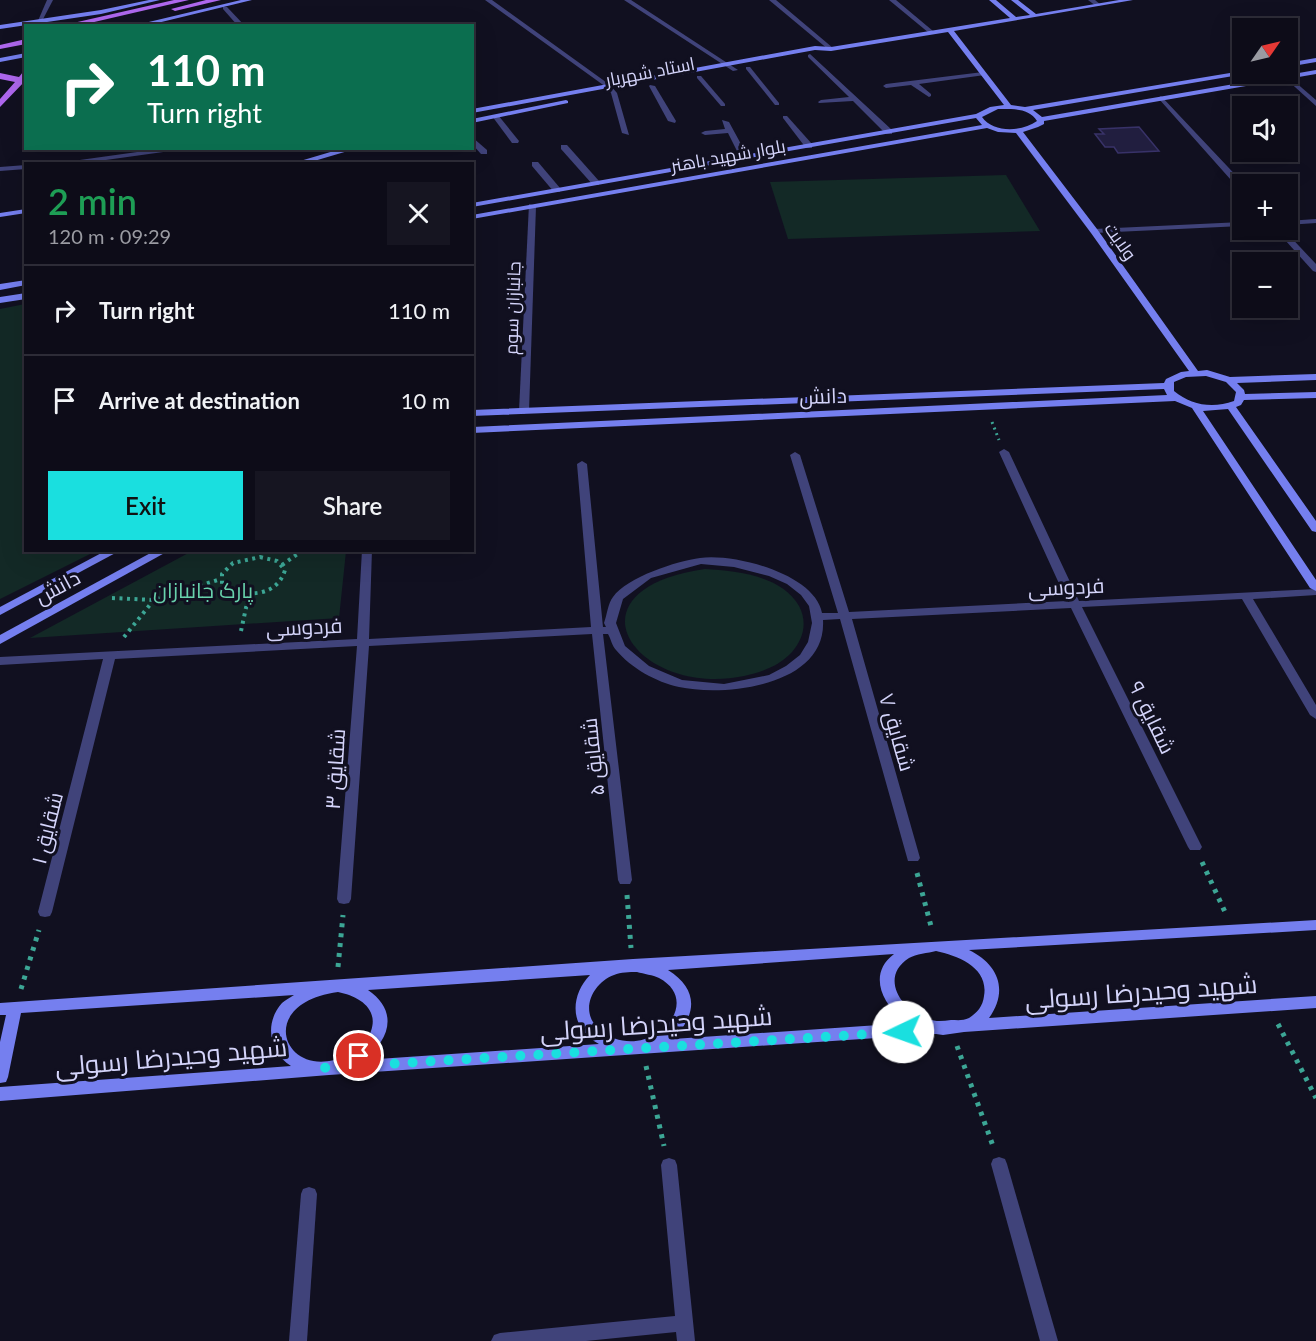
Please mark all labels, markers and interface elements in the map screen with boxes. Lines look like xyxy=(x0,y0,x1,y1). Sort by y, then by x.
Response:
north arrow xyxy=(1232,18,1298,84)
map controls xyxy=(1232,18,1298,318)
text: 110 m xyxy=(147,45,265,95)
icon: right xyxy=(48,48,126,126)
street label: استاد شهریار xyxy=(602,52,697,92)
text: Turn right xyxy=(147,96,262,129)
button: sound xyxy=(1232,96,1298,162)
street label: بلوار شهید باهنر xyxy=(668,134,787,177)
button: + xyxy=(1232,174,1298,240)
text: 2 min xyxy=(48,179,137,223)
button: close xyxy=(387,182,450,245)
street label: ولایت xyxy=(1099,218,1142,265)
text: 120 m · 09:29 xyxy=(48,224,171,248)
button: − xyxy=(1232,252,1298,318)
street label: جانبازان سوم xyxy=(499,261,527,355)
icon: right xyxy=(48,294,81,327)
text: Turn right xyxy=(99,297,194,324)
text: 110 m xyxy=(388,297,450,324)
street label: دانش xyxy=(799,382,847,410)
icon: arrive xyxy=(48,384,81,417)
text: Arrive at destination xyxy=(99,387,300,414)
text: 10 m xyxy=(401,387,450,414)
button: Exit xyxy=(48,471,243,540)
button: Share xyxy=(255,471,450,540)
street label: دانش xyxy=(30,564,85,610)
street label: فردوسی xyxy=(1027,572,1105,602)
park label: پارک جانبازان xyxy=(153,577,253,605)
street label: فردوسی xyxy=(265,612,343,642)
street label: شقایق ۹ xyxy=(1123,677,1181,758)
street label: شقایق ۷ xyxy=(873,690,921,774)
street label: شقایق ۵ xyxy=(575,717,611,797)
street label: شقایق ۳ xyxy=(319,728,351,810)
street label: شقایق ۱ xyxy=(25,789,69,867)
street label: شهید وحیدرضا رسولی xyxy=(1024,967,1258,1016)
street label: شهید وحیدرضا رسولی xyxy=(539,999,773,1048)
position arrow xyxy=(871,1000,935,1064)
street label: شهید وحیدرضا رسولی xyxy=(54,1030,289,1083)
pin xyxy=(333,1030,384,1081)
icon: arrive xyxy=(342,1039,375,1072)

